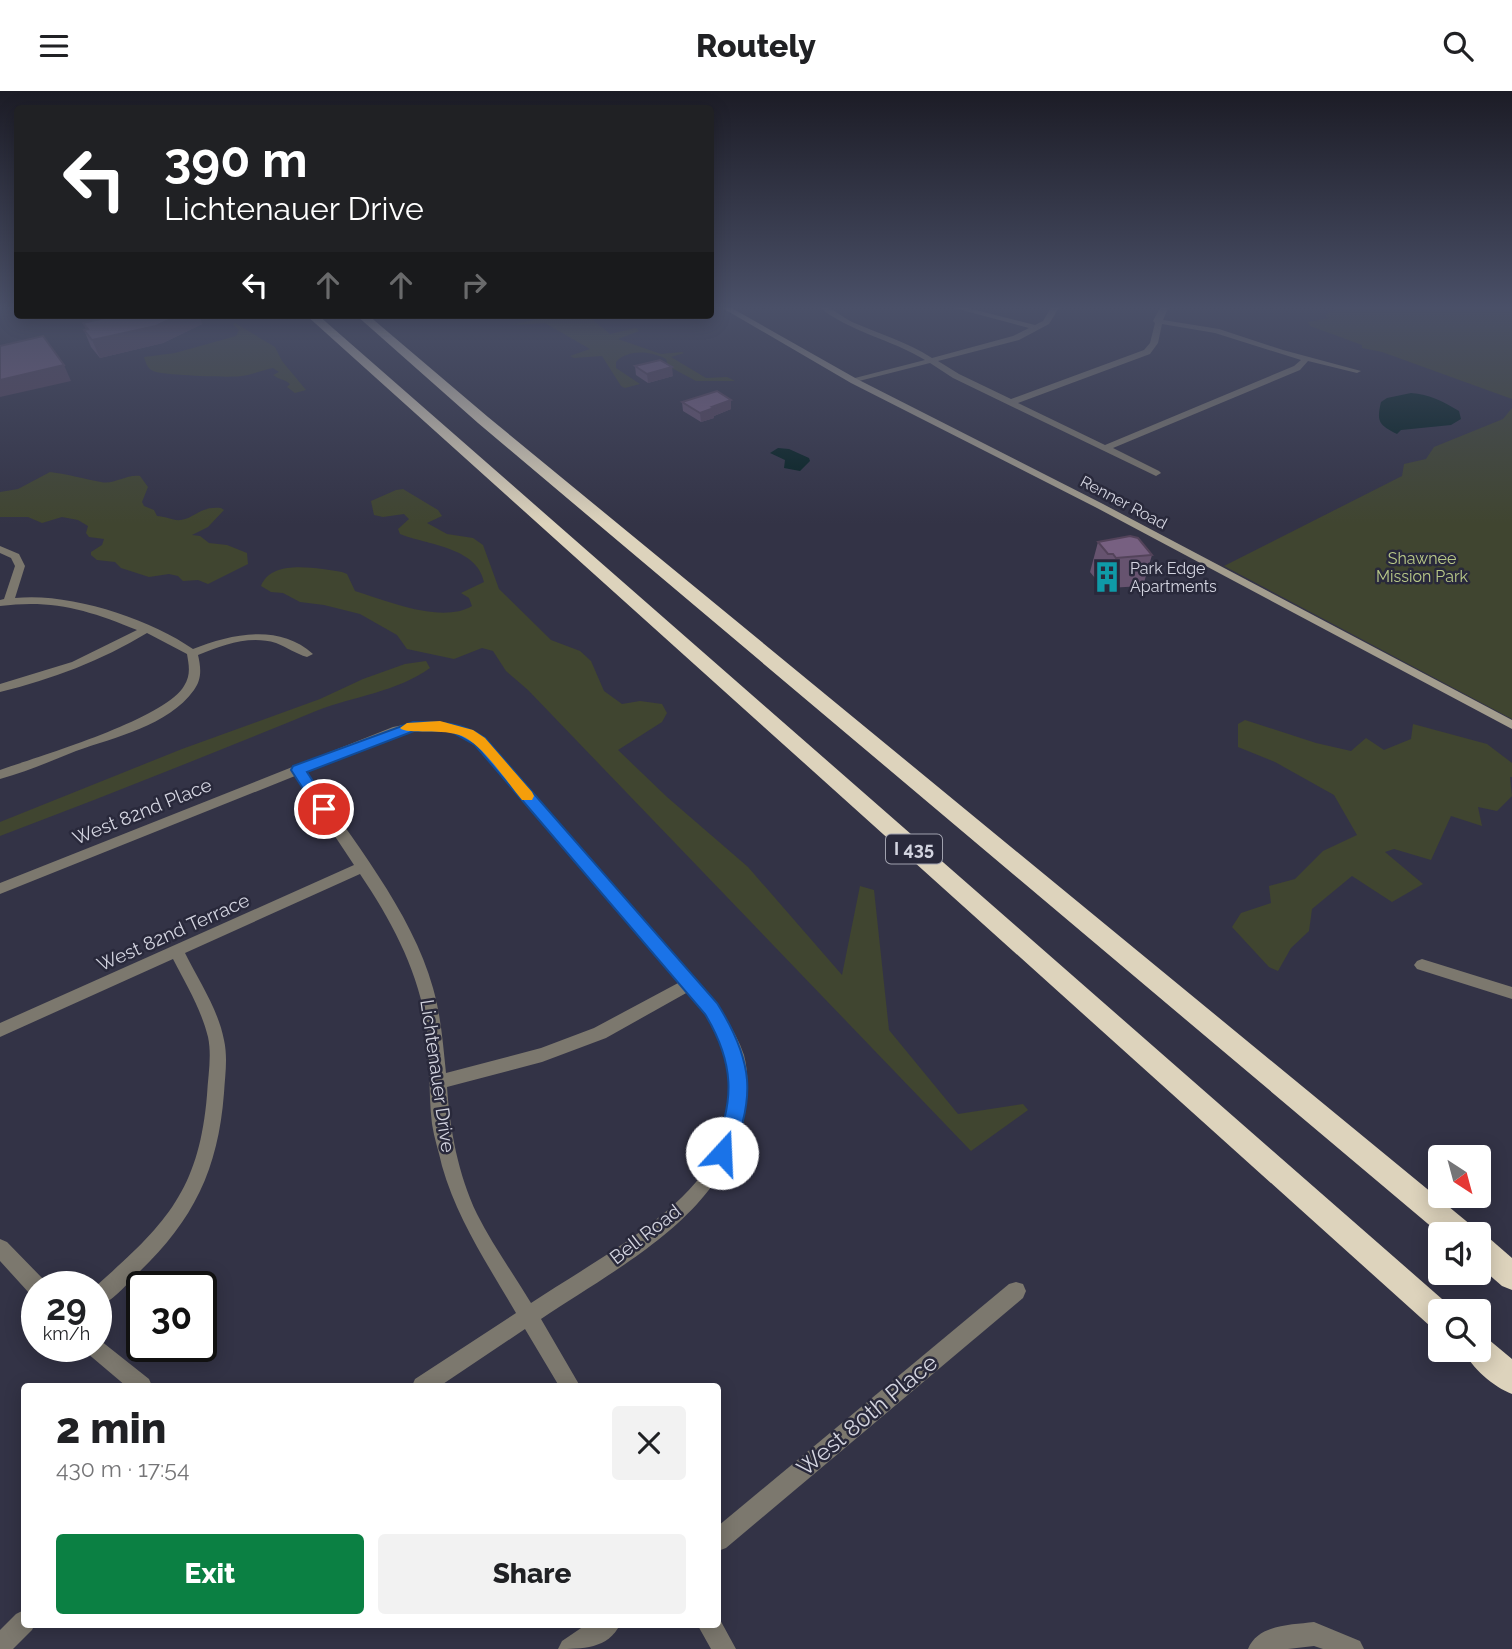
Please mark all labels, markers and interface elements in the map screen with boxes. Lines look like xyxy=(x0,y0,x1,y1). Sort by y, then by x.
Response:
icon: menu xyxy=(35,27,73,65)
text: Routely xyxy=(696,27,816,64)
icon: search xyxy=(1439,27,1477,65)
text: 390 m xyxy=(164,131,308,188)
icon: left xyxy=(49,133,140,224)
text: Lichtenauer Drive xyxy=(164,190,424,227)
icon: left xyxy=(236,266,274,304)
icon: ahead xyxy=(309,266,347,304)
icon: ahead xyxy=(382,266,420,304)
icon: right xyxy=(455,266,493,304)
street label: Renner Road xyxy=(1077,472,1170,533)
park label: Shawnee Mission Park xyxy=(1376,549,1469,586)
place label: Park Edge Apartments xyxy=(1130,559,1217,596)
building icon: Park Edge Apartments xyxy=(1090,560,1124,594)
street label: West 82nd Place xyxy=(69,773,215,849)
pin xyxy=(294,779,354,839)
icon: arrive xyxy=(305,790,343,828)
road number: I 435 xyxy=(886,835,942,863)
street label: West 82nd Terrace xyxy=(93,889,253,975)
street label: Lichtenauer Drive xyxy=(416,998,460,1154)
position arrow xyxy=(685,1116,759,1190)
north arrow xyxy=(1428,1145,1491,1207)
map controls xyxy=(1428,1145,1491,1362)
street label: Bell Road xyxy=(605,1199,685,1269)
button: sound xyxy=(1428,1222,1491,1285)
speed limit sign: 30 xyxy=(126,1271,217,1362)
text: 29 xyxy=(46,1287,87,1328)
button: search xyxy=(1428,1299,1491,1362)
text: km/h xyxy=(43,1323,90,1344)
street label: West 80th Place xyxy=(791,1348,942,1481)
text: 2 min xyxy=(56,1404,166,1453)
button: close xyxy=(612,1406,686,1480)
text: 430 m · 17:54 xyxy=(56,1455,189,1482)
button: Exit xyxy=(56,1534,364,1614)
button: Share xyxy=(378,1534,686,1614)

